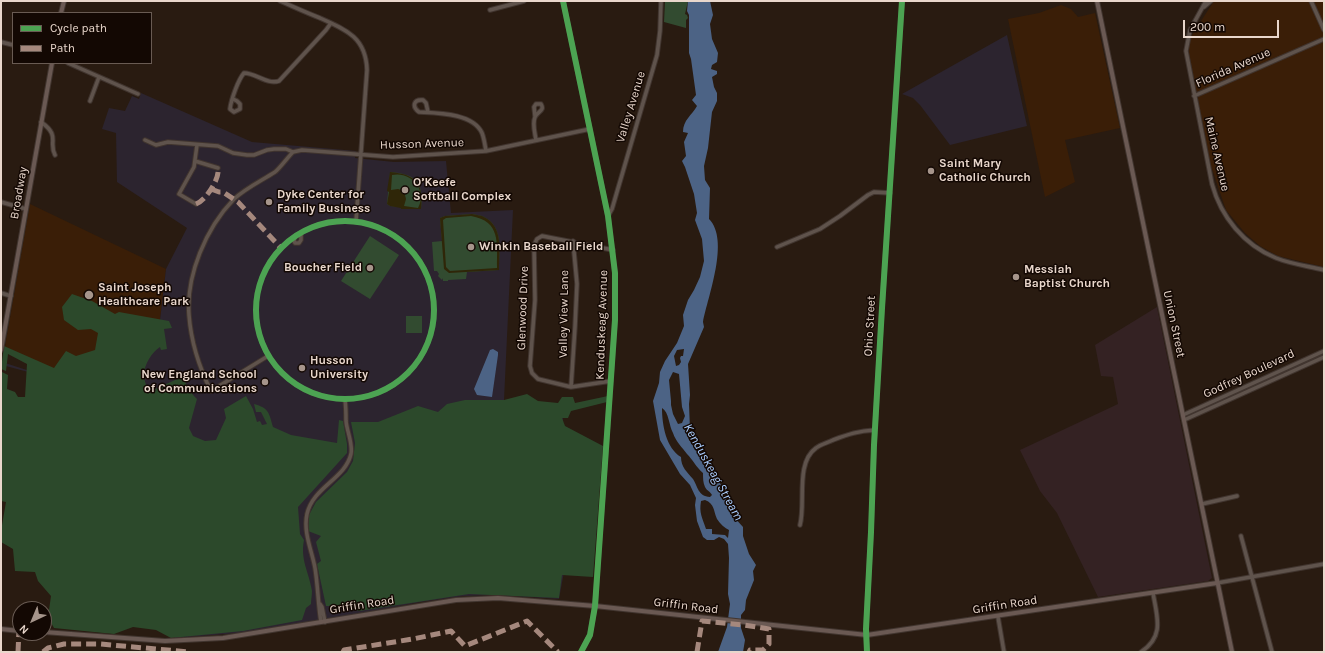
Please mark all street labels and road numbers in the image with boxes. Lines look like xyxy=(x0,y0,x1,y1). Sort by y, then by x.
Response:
street label: Florida Avenue xyxy=(1193,45,1273,91)
street label: Valley Avenue xyxy=(613,70,649,144)
street label: Maine Avenue xyxy=(1201,115,1233,193)
street label: Husson Avenue xyxy=(380,135,464,153)
street label: Broadway xyxy=(7,166,31,220)
street label: Glenwood Drive xyxy=(514,266,532,350)
street label: Valley View Lane xyxy=(556,270,572,358)
street label: Kenduskeag Avenue xyxy=(593,270,611,380)
street label: Union Street xyxy=(1160,289,1188,359)
street label: Ohio Street xyxy=(861,295,879,357)
street label: Godfrey Boulevard xyxy=(1201,346,1297,402)
street label: Griffin Road xyxy=(329,593,395,617)
street label: Griffin Road xyxy=(972,593,1038,617)
street label: Griffin Road xyxy=(653,595,719,617)

